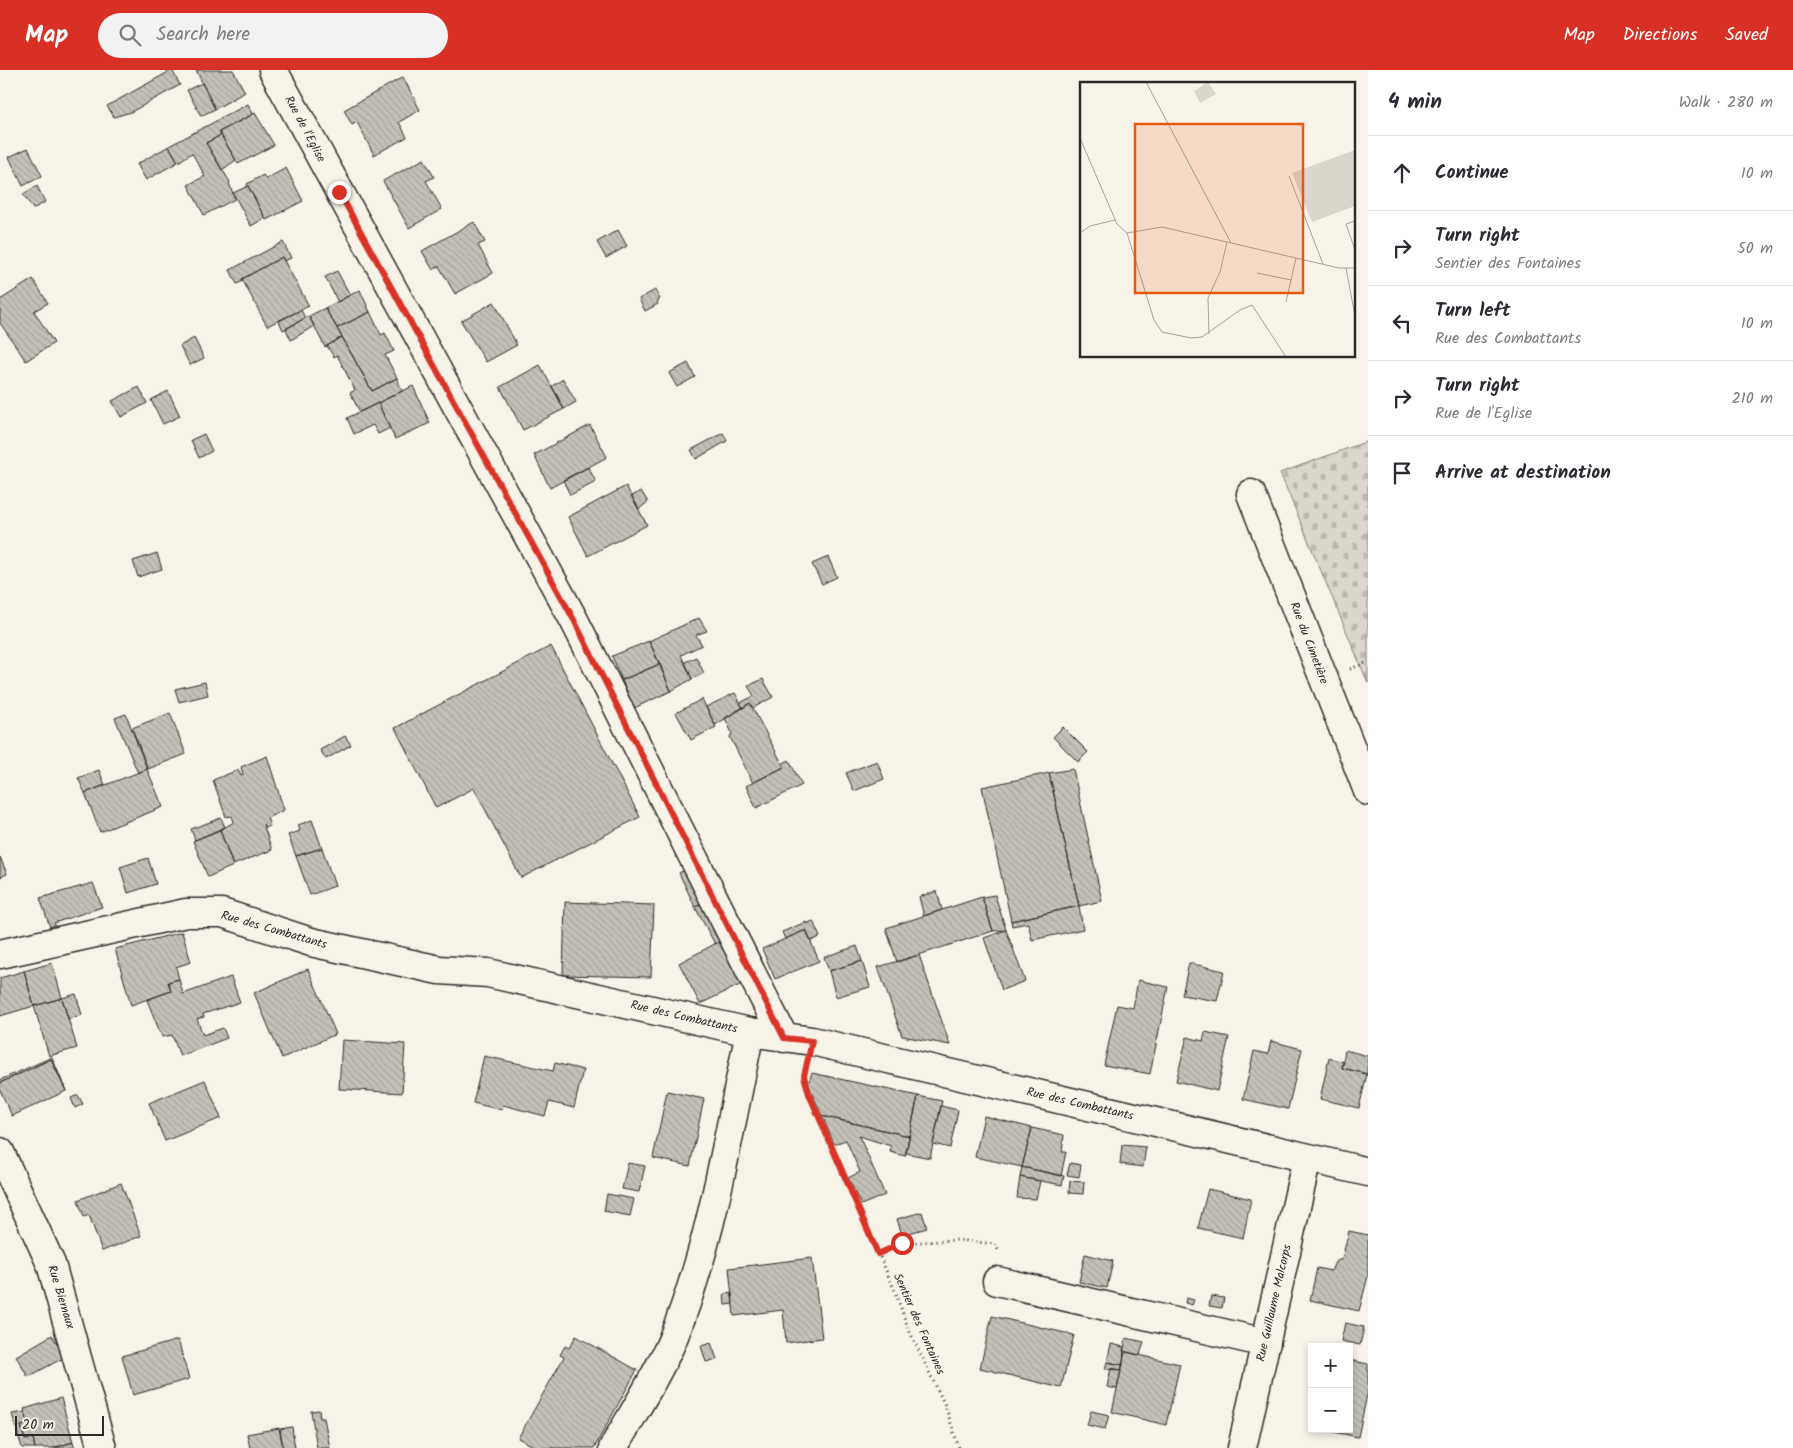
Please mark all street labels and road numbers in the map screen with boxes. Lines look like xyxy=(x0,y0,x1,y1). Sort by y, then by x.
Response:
street label: Rue de l'Eglise xyxy=(279,92,331,166)
street label: Rue du Cimetière xyxy=(1285,599,1334,687)
street label: Rue des Combattants xyxy=(219,906,329,954)
street label: Rue des Combattants xyxy=(629,995,739,1039)
street label: Rue des Combattants xyxy=(1025,1082,1135,1126)
street label: Rue Guillaume Malcorps xyxy=(1251,1243,1297,1363)
street label: Rue Biernaux xyxy=(42,1263,80,1332)
street label: Sentier des Fontaines xyxy=(888,1270,950,1378)

